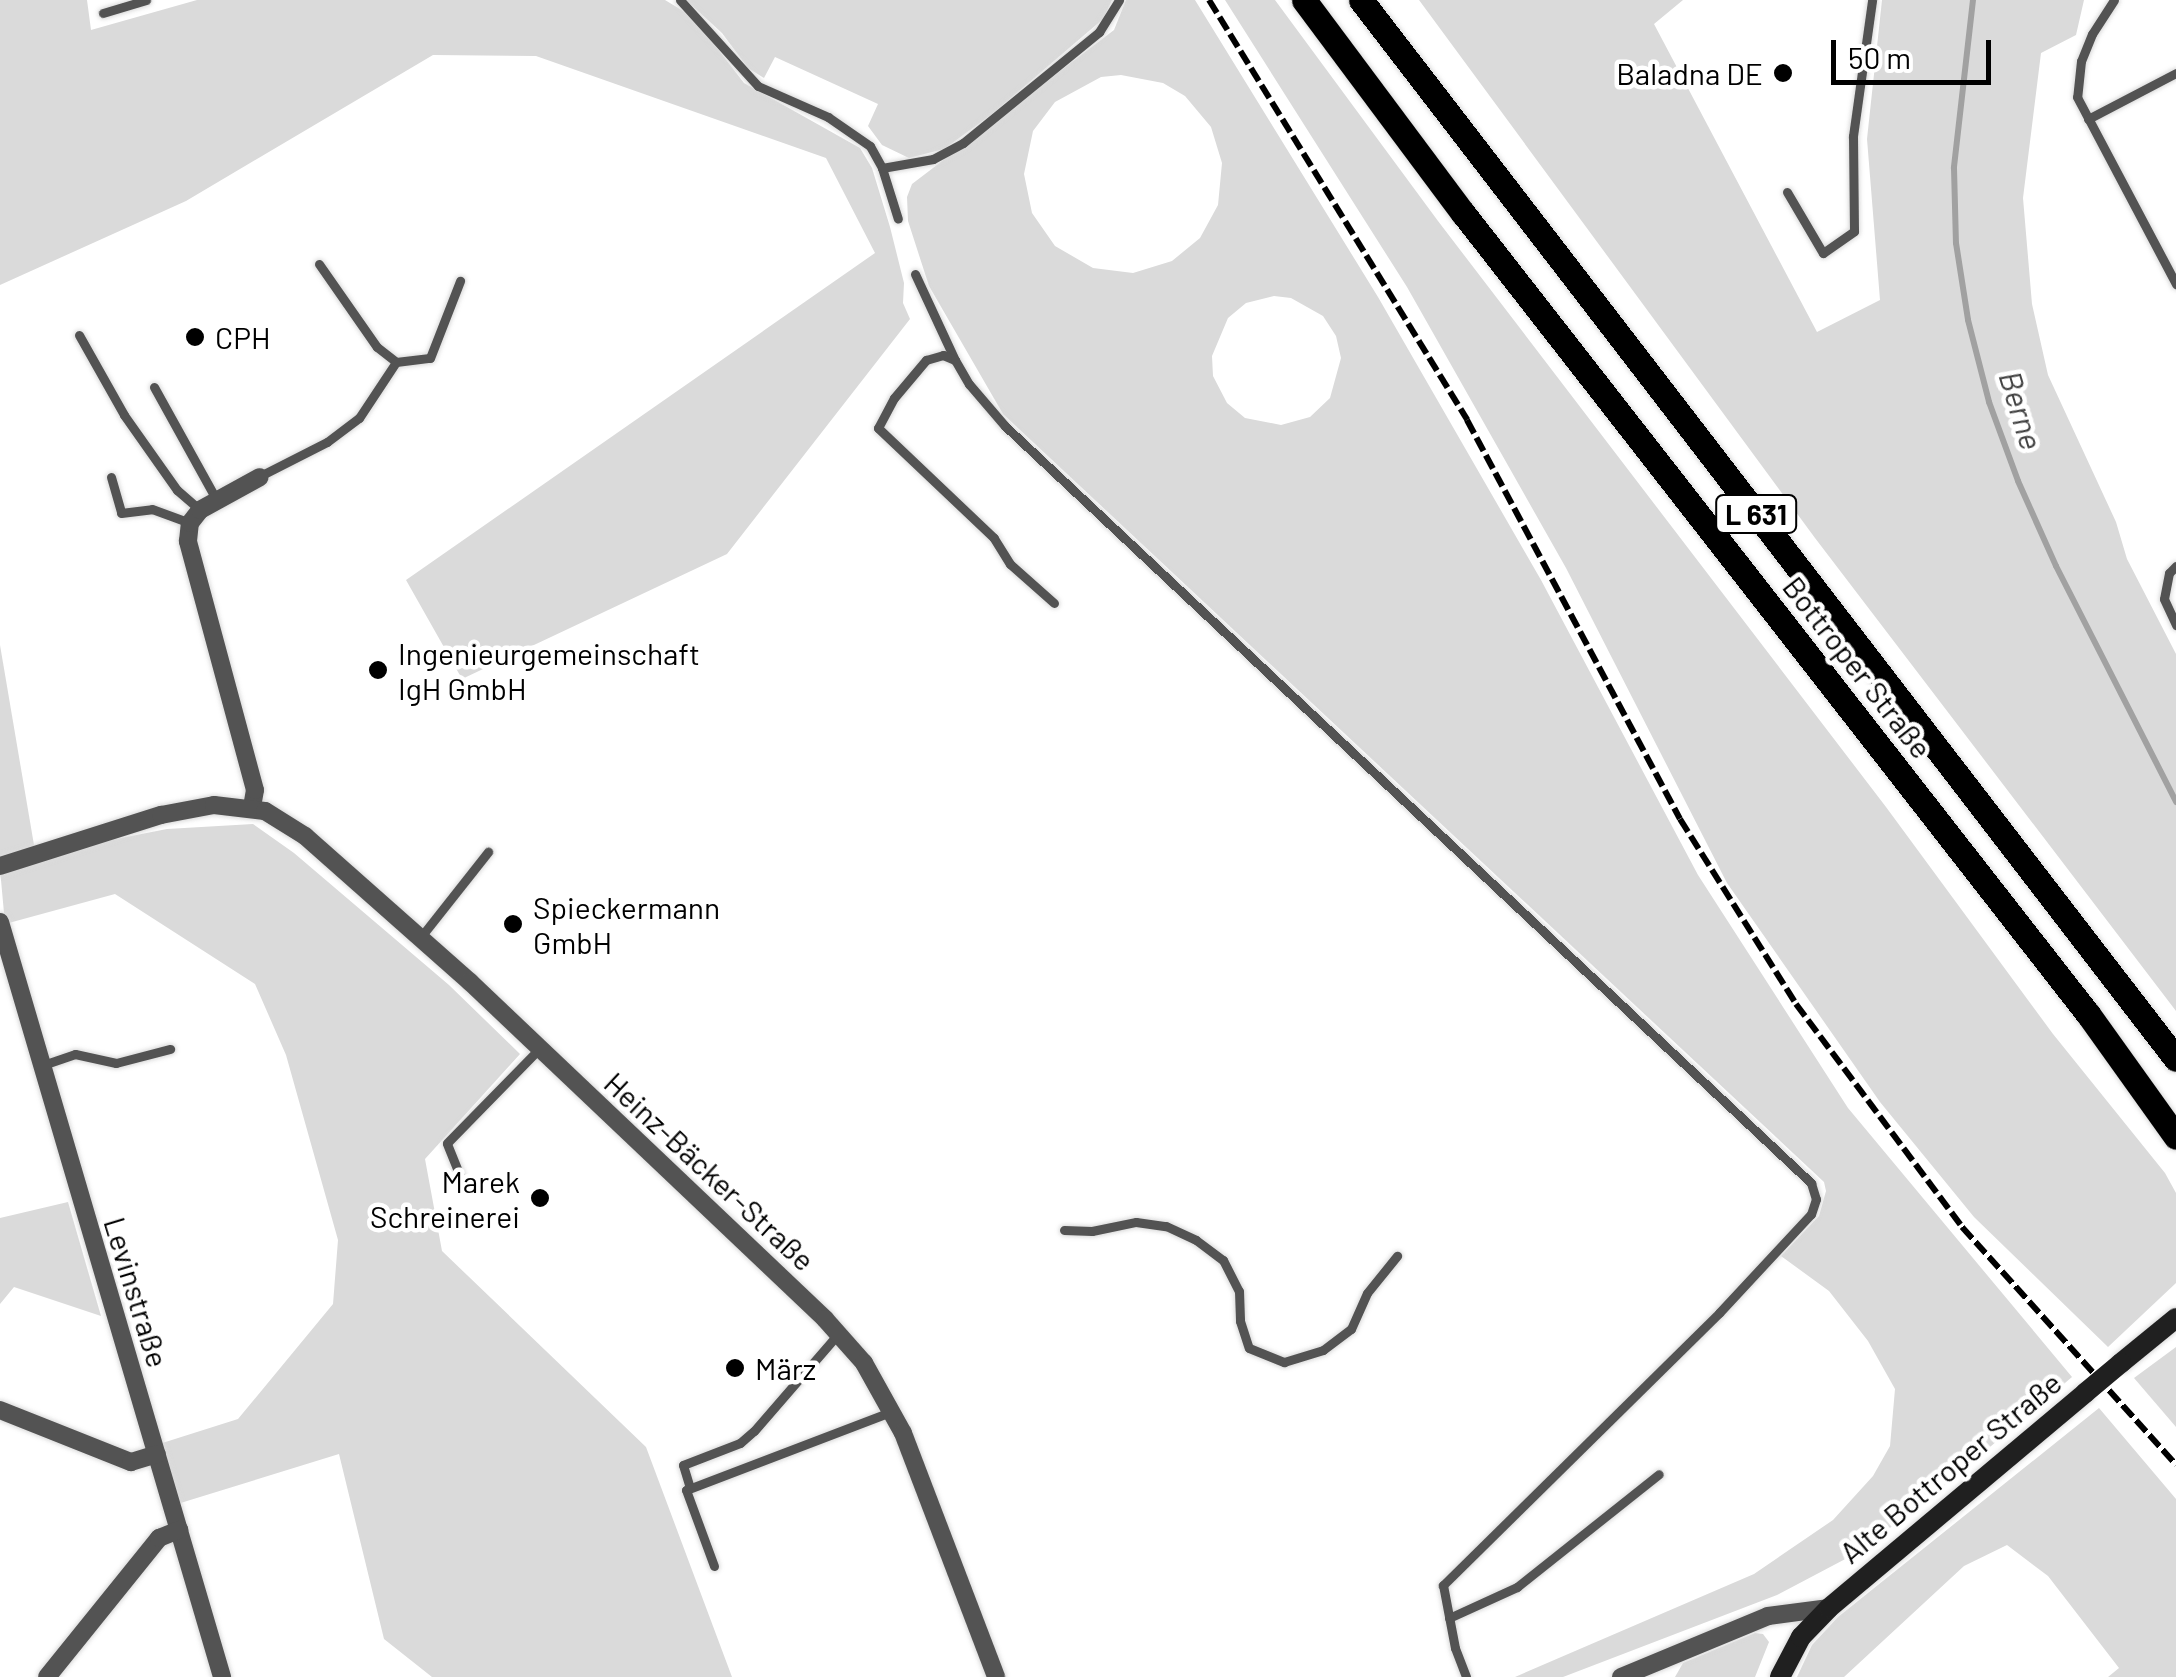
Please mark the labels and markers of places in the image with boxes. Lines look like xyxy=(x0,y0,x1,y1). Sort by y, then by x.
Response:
place label: Baladna DE xyxy=(1616,55,1763,91)
marker: Baladna DE xyxy=(1772,62,1794,84)
place label: CPH xyxy=(215,319,271,355)
marker: CPH xyxy=(184,326,206,348)
place label: Ingenieurgemeinschaft IgH GmbH xyxy=(398,635,700,706)
marker: Ingenieurgemeinschaft IgH GmbH xyxy=(367,659,389,681)
place label: Spieckermann GmbH xyxy=(533,889,720,960)
marker: Spieckermann GmbH xyxy=(502,913,524,935)
place label: Marek Schreinerei xyxy=(370,1163,520,1234)
marker: Marek Schreinerei xyxy=(529,1187,551,1209)
place label: März xyxy=(755,1350,816,1386)
marker: März xyxy=(724,1357,746,1379)

